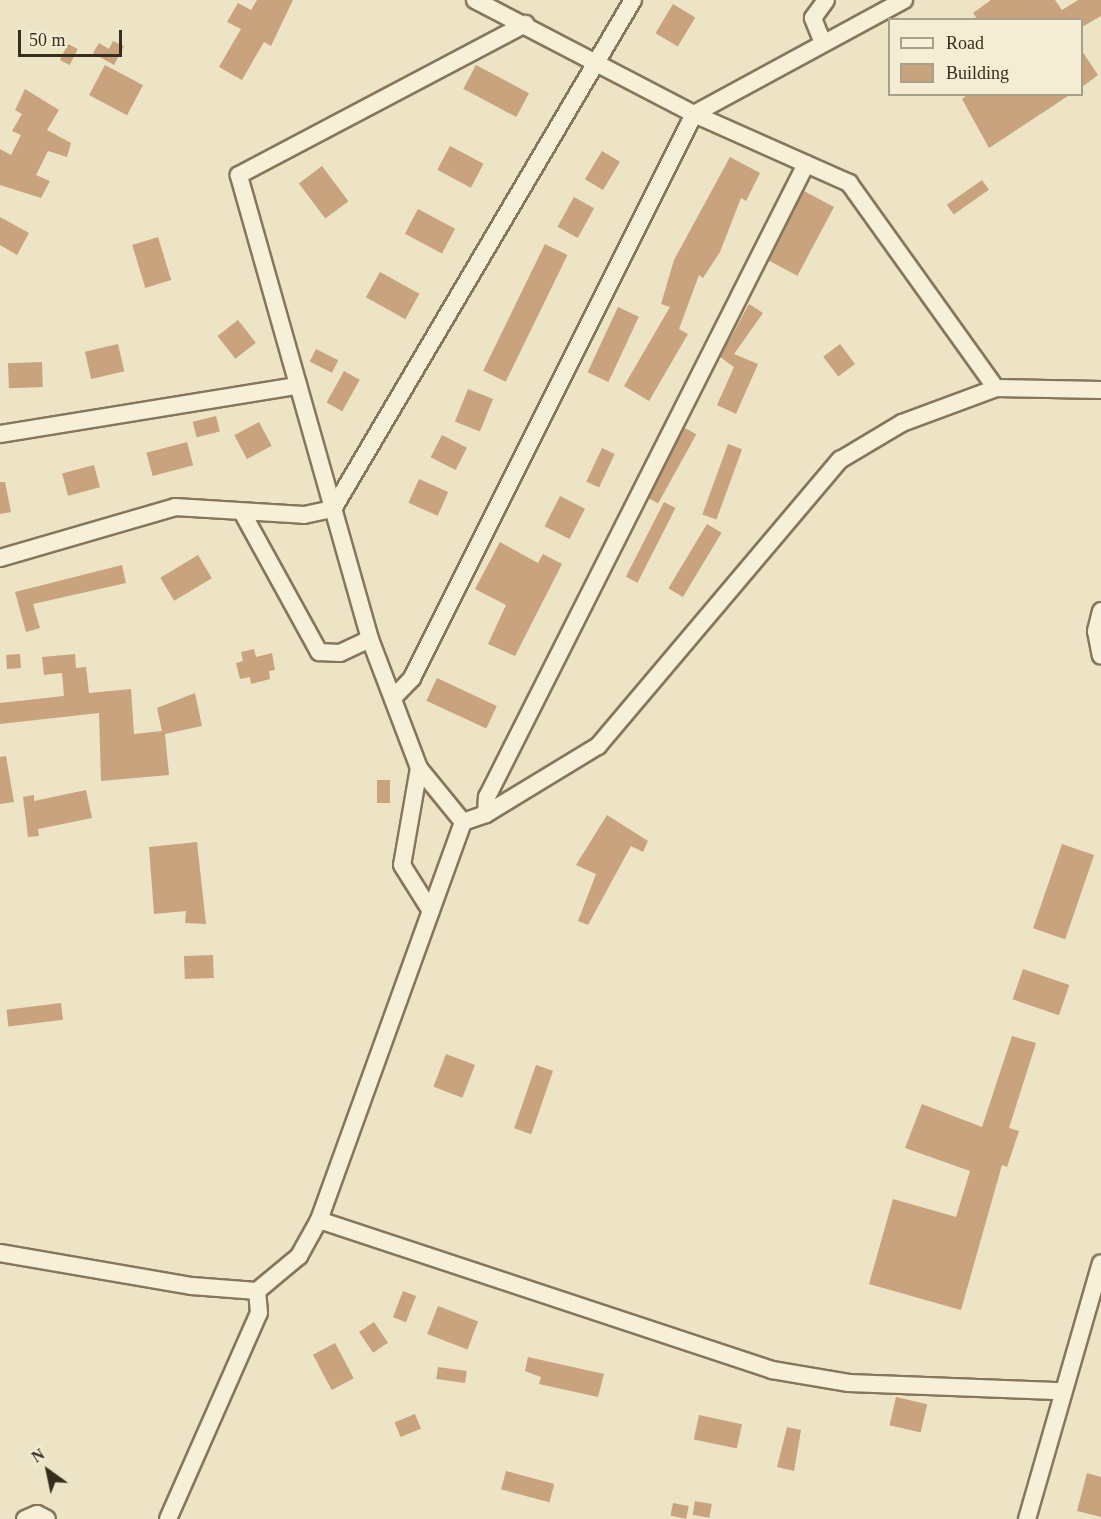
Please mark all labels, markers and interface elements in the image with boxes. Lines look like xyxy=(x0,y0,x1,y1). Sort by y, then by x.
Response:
scale bar xyxy=(21,18,124,56)
legend xyxy=(888,18,1083,96)
text: 50 m xyxy=(29,30,66,50)
text: Road xyxy=(946,33,984,53)
text: Building xyxy=(946,63,1009,83)
north arrow xyxy=(18,1441,78,1501)
text: N xyxy=(28,1445,47,1466)

